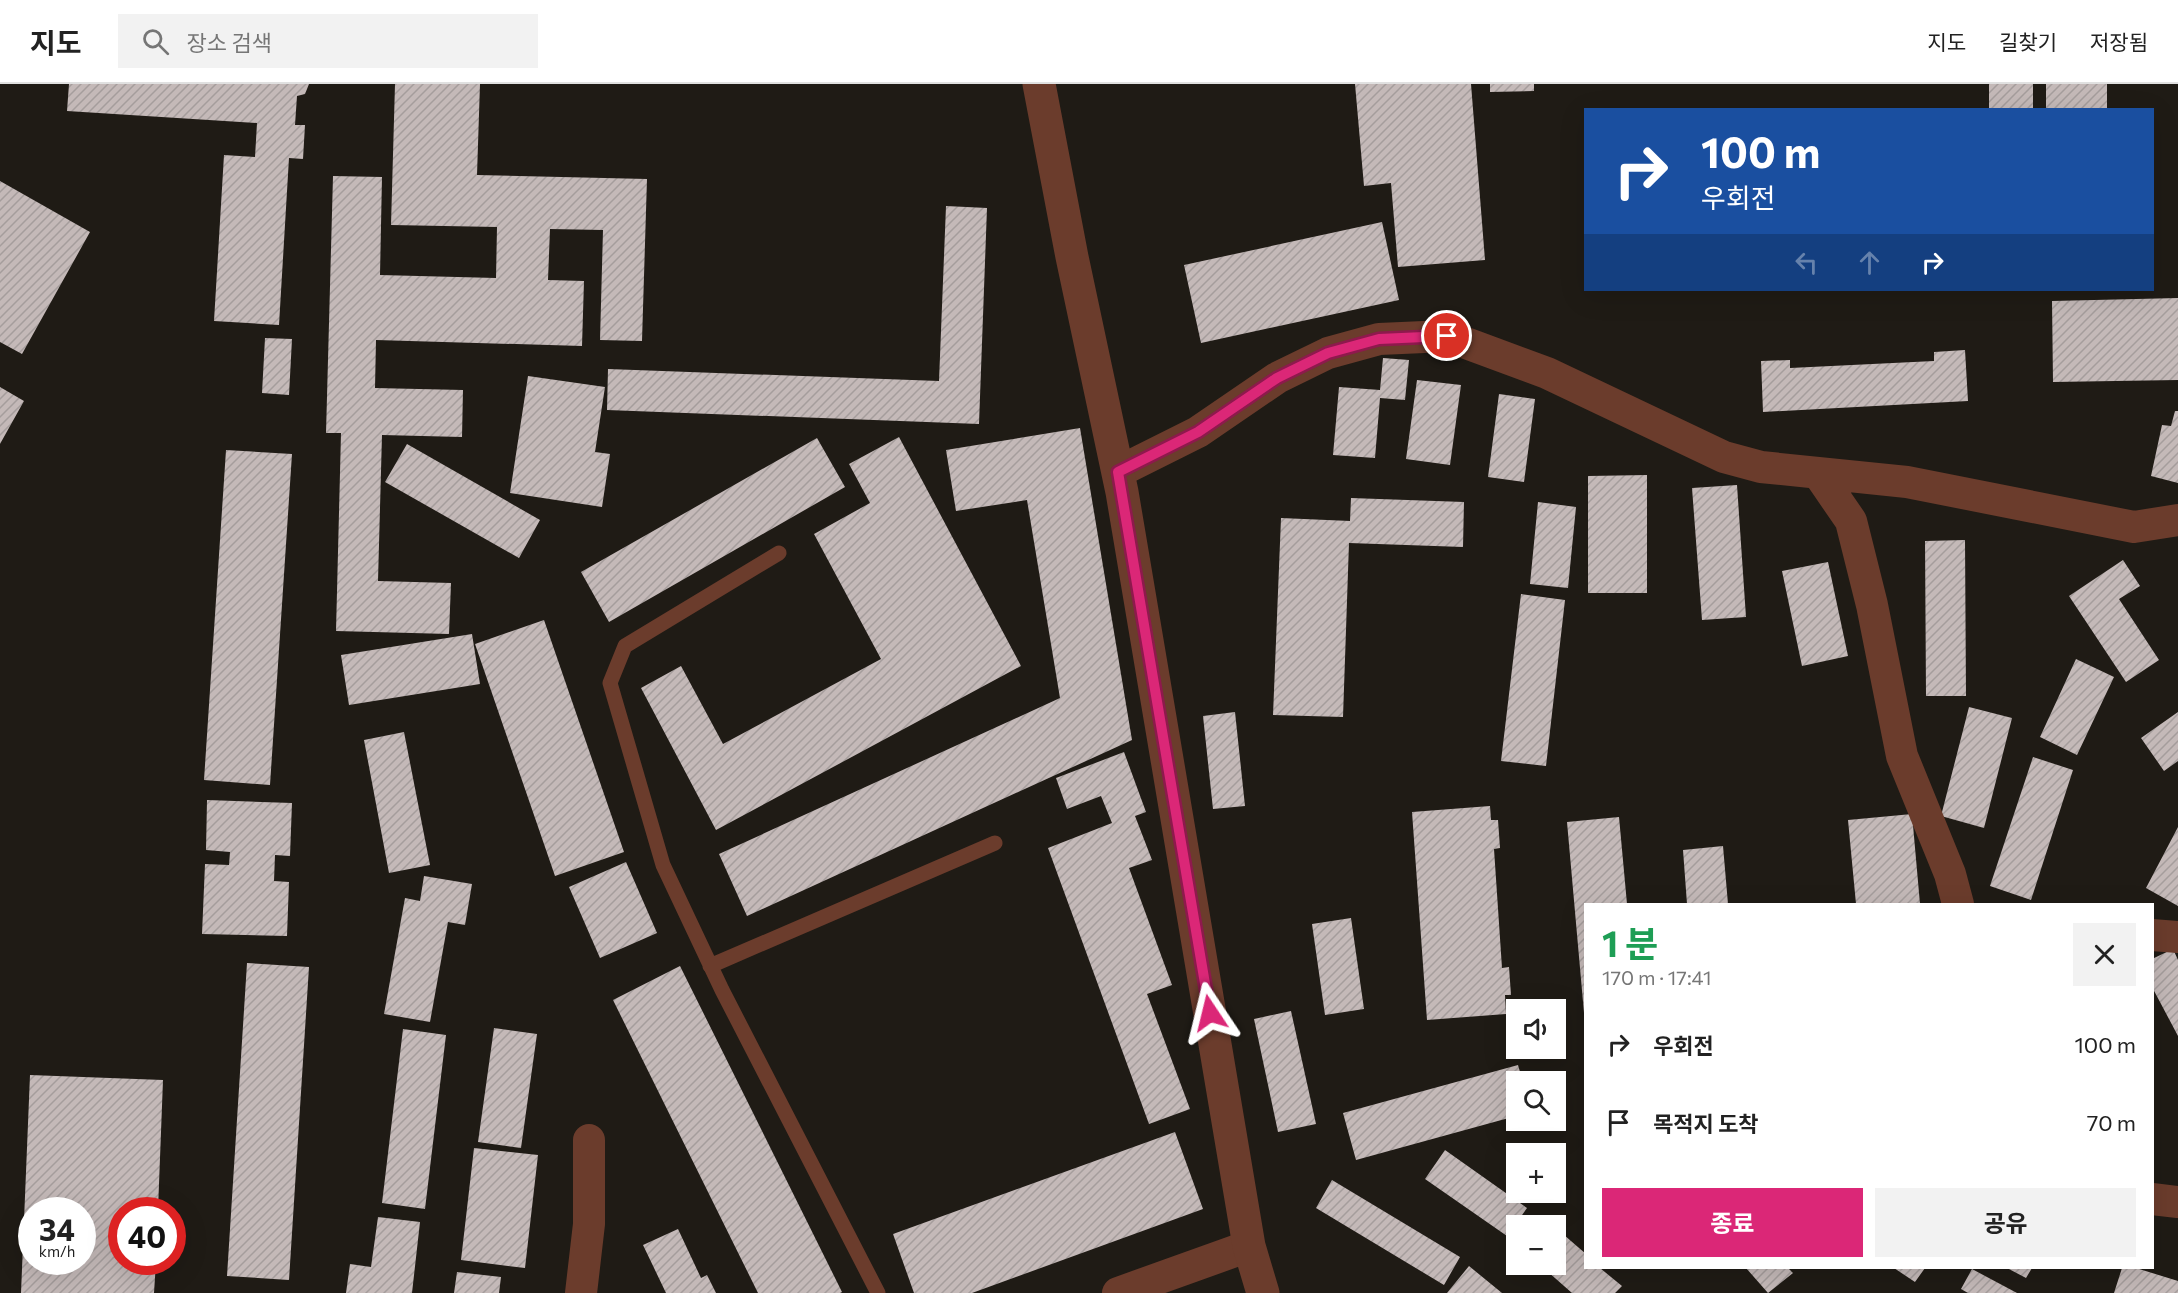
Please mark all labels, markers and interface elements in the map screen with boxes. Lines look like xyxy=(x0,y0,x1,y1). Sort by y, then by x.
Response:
search box xyxy=(118,14,538,68)
text: 지도 xyxy=(30,25,82,59)
icon: search xyxy=(139,25,172,58)
text: 장소 검색 xyxy=(187,29,272,56)
text: 지도 xyxy=(1927,29,1966,54)
text: 길찾기 xyxy=(1999,29,2057,54)
text: 저장됨 xyxy=(2090,29,2148,54)
text: 100 m xyxy=(1701,125,1821,177)
icon: right xyxy=(1602,132,1680,210)
text: 우회전 xyxy=(1701,181,1776,214)
icon: left xyxy=(1790,246,1823,279)
icon: ahead xyxy=(1853,246,1886,279)
icon: right xyxy=(1916,246,1949,279)
pin xyxy=(1421,310,1472,361)
icon: arrive xyxy=(1430,319,1463,352)
text: 1 분 xyxy=(1602,920,1658,964)
button: close xyxy=(2073,923,2136,986)
text: 170 m · 17:41 xyxy=(1602,965,1712,989)
position arrow xyxy=(1178,981,1242,1045)
map controls xyxy=(1506,999,1566,1275)
button: sound xyxy=(1506,999,1566,1059)
icon: right xyxy=(1602,1028,1635,1061)
text: 100 m xyxy=(2074,1031,2136,1058)
text: 우회전 xyxy=(1653,1032,1714,1059)
button: search xyxy=(1506,1071,1566,1131)
icon: arrive xyxy=(1602,1106,1635,1139)
text: 70 m xyxy=(2087,1109,2136,1136)
text: 목적지 도착 xyxy=(1653,1110,1758,1137)
button: + xyxy=(1506,1143,1566,1203)
button: 종료 xyxy=(1602,1188,1863,1257)
button: 공유 xyxy=(1875,1188,2136,1257)
speed limit sign: 40 xyxy=(108,1197,186,1275)
text: 34 xyxy=(39,1210,75,1247)
button: − xyxy=(1506,1215,1566,1275)
text: km/h xyxy=(39,1242,75,1260)

